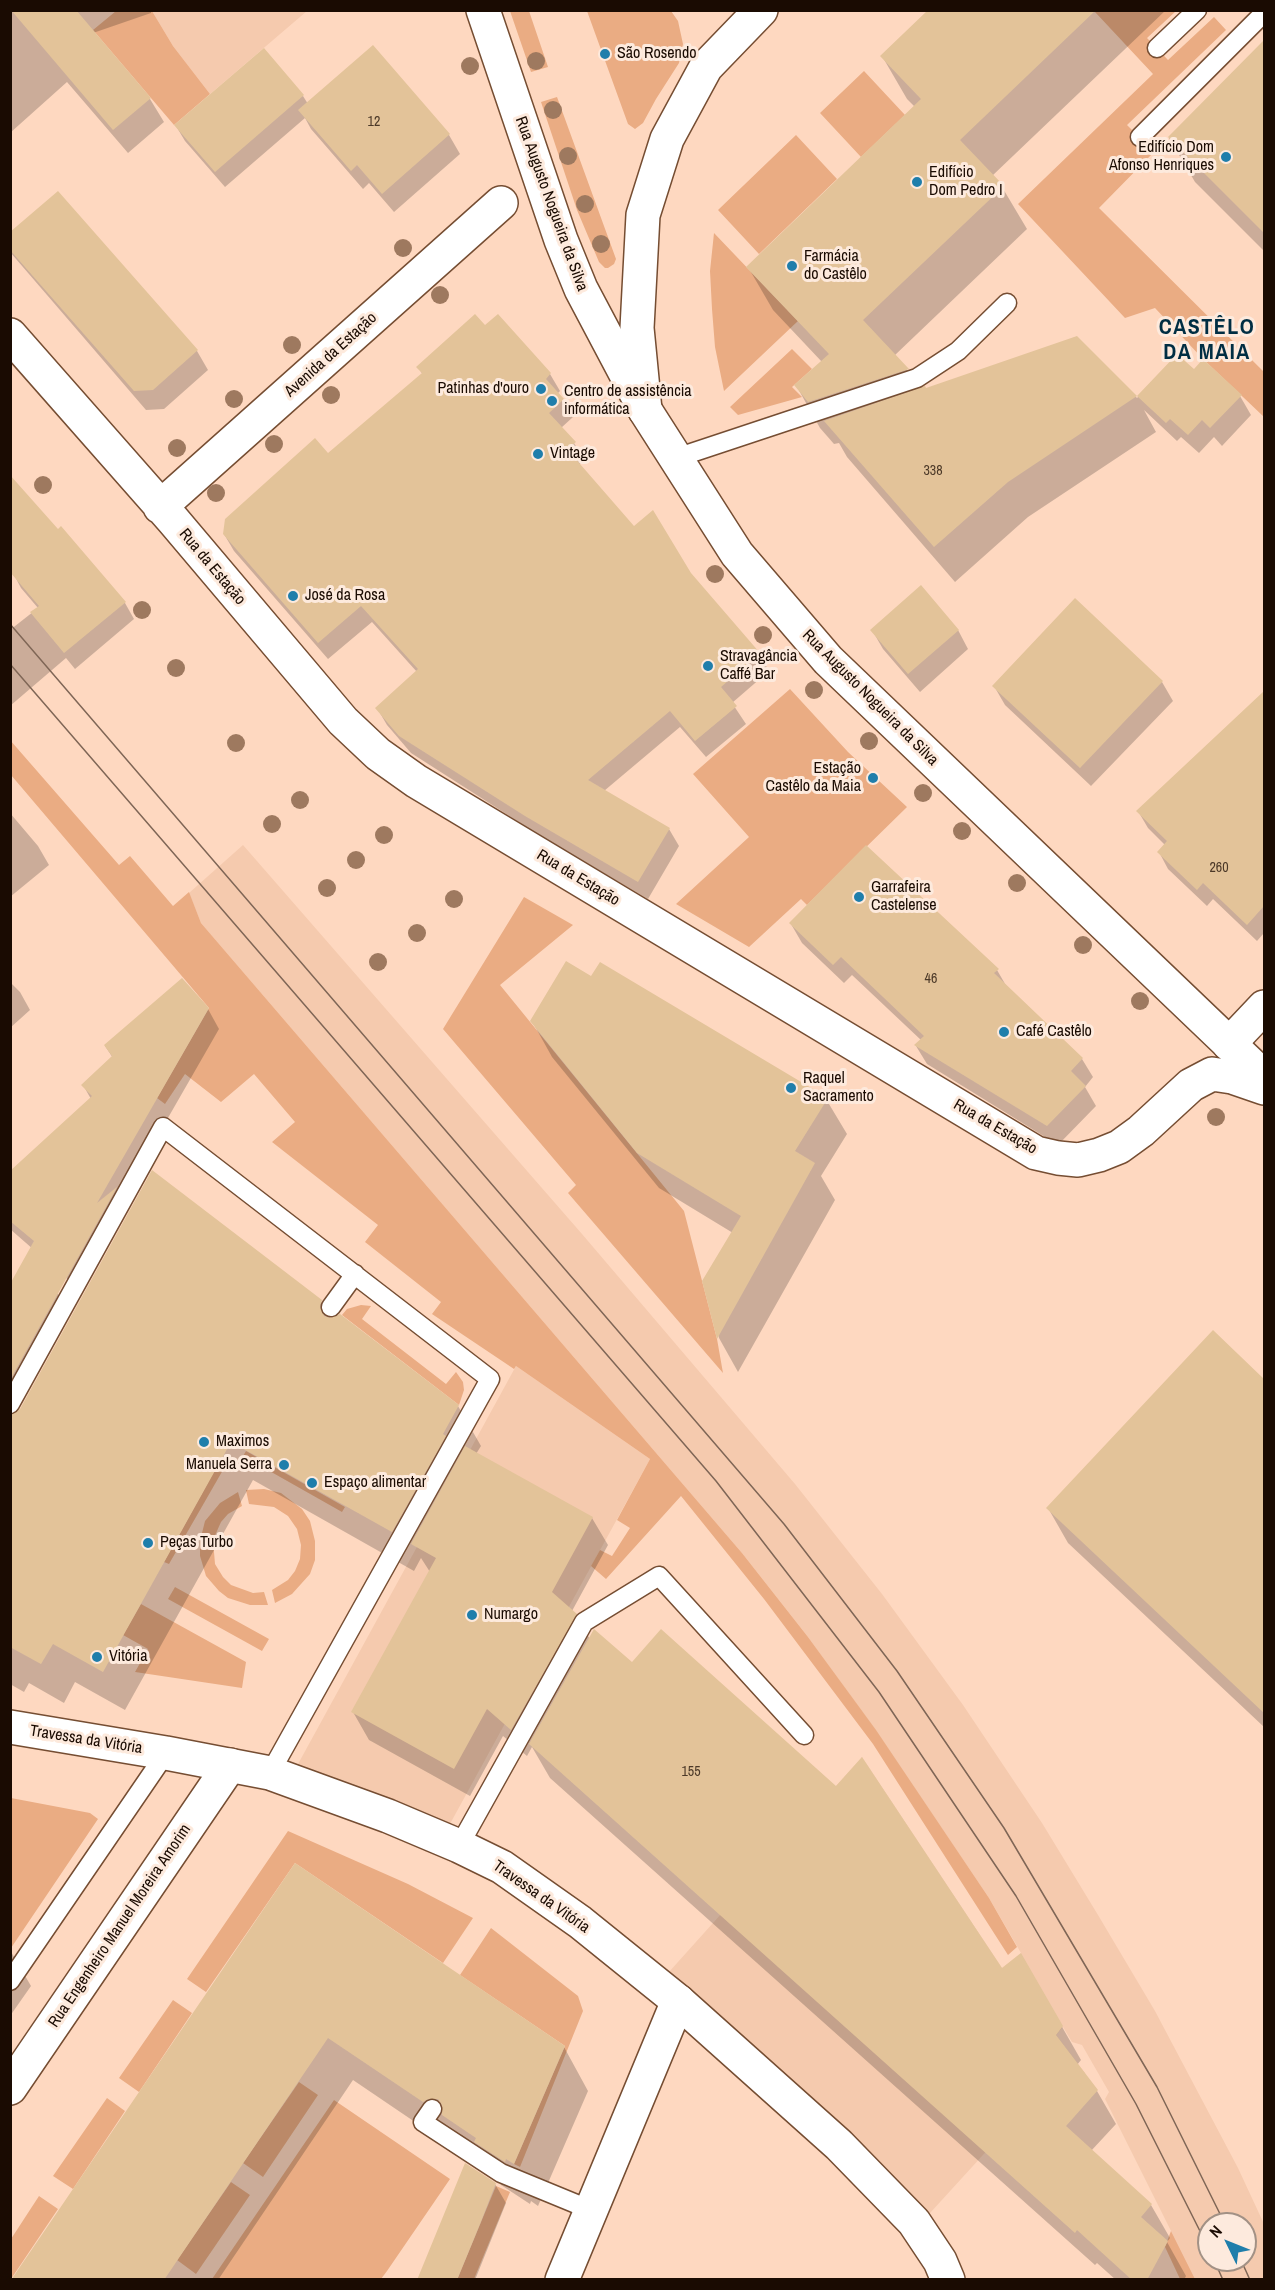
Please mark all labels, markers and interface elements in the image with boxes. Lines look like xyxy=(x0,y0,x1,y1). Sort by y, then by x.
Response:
place label: São Rosendo xyxy=(617,44,697,64)
marker: São Rosendo xyxy=(598,47,612,61)
house number: 12 xyxy=(368,114,380,130)
street label: Rua Augusto Nogueira da Silva xyxy=(510,114,592,294)
place label: Edifício Dom Afonso Henriques xyxy=(1109,138,1214,176)
marker: Edifício Dom Afonso Henriques xyxy=(1219,150,1233,164)
place label: Edifício Dom Pedro I xyxy=(929,163,1003,201)
marker: Edifício Dom Pedro I xyxy=(910,175,924,189)
place label: Farmácia do Castêlo xyxy=(804,247,867,285)
marker: Farmácia do Castêlo xyxy=(785,259,799,273)
street label: Avenida da Estação xyxy=(281,309,381,401)
district label: CASTÊLO DA MAIA xyxy=(1159,315,1255,366)
place label: Patinhas d'ouro xyxy=(437,379,529,399)
marker: Patinhas d'ouro xyxy=(534,382,548,396)
place label: Centro de assistência informática xyxy=(564,382,692,420)
marker: Centro de assistência informática xyxy=(545,394,559,408)
place label: Vintage xyxy=(550,444,595,464)
marker: Vintage xyxy=(531,447,545,461)
house number: 338 xyxy=(923,463,943,479)
street label: Rua da Estação xyxy=(175,525,249,609)
place label: José da Rosa xyxy=(305,586,385,606)
marker: José da Rosa xyxy=(286,589,300,603)
street label: Rua Augusto Nogueira da Silva xyxy=(798,626,942,770)
place label: Stravagância Caffé Bar xyxy=(720,647,797,685)
marker: Stravagância Caffé Bar xyxy=(701,659,715,673)
place label: Estação Castêlo da Maia xyxy=(765,759,861,797)
marker: Estação Castêlo da Maia xyxy=(866,771,880,785)
street label: Rua da Estação xyxy=(533,846,623,910)
house number: 260 xyxy=(1209,860,1229,876)
place label: Garrafeira Castelense xyxy=(871,878,937,916)
marker: Garrafeira Castelense xyxy=(852,890,866,904)
house number: 46 xyxy=(925,971,937,987)
place label: Café Castêlo xyxy=(1016,1022,1092,1042)
marker: Café Castêlo xyxy=(997,1025,1011,1039)
place label: Raquel Sacramento xyxy=(803,1069,874,1107)
marker: Raquel Sacramento xyxy=(784,1081,798,1095)
street label: Rua da Estação xyxy=(950,1095,1040,1159)
place label: Maximos xyxy=(216,1432,269,1452)
marker: Maximos xyxy=(197,1435,211,1449)
place label: Manuela Serra xyxy=(186,1455,272,1475)
marker: Manuela Serra xyxy=(277,1458,291,1472)
place label: Espaço alimentar xyxy=(324,1473,426,1493)
marker: Espaço alimentar xyxy=(305,1476,319,1490)
place label: Peças Turbo xyxy=(160,1533,233,1553)
marker: Peças Turbo xyxy=(141,1536,155,1550)
place label: Numargo xyxy=(484,1605,538,1625)
marker: Numargo xyxy=(465,1608,479,1622)
place label: Vitória xyxy=(109,1647,147,1667)
marker: Vitória xyxy=(90,1650,104,1664)
street label: Travessa da Vitória xyxy=(28,1722,144,1758)
house number: 155 xyxy=(681,1764,701,1780)
street label: Rua Engenheiro Manuel Moreira Amorim xyxy=(45,1821,195,2031)
street label: Travessa da Vitória xyxy=(489,1857,593,1937)
north arrow xyxy=(1197,2212,1257,2272)
text: N xyxy=(1204,2220,1227,2242)

